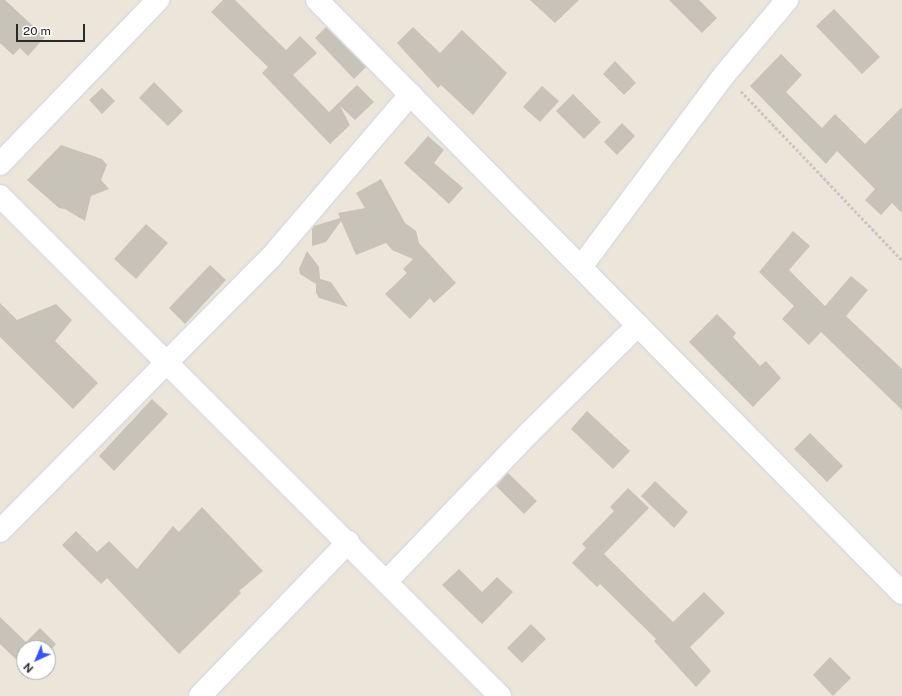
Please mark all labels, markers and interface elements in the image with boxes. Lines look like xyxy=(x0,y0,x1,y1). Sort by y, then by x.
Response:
scale bar xyxy=(18,16,87,42)
text: 20 m xyxy=(23,24,51,38)
north arrow xyxy=(16,640,56,680)
text: N xyxy=(21,661,36,675)

